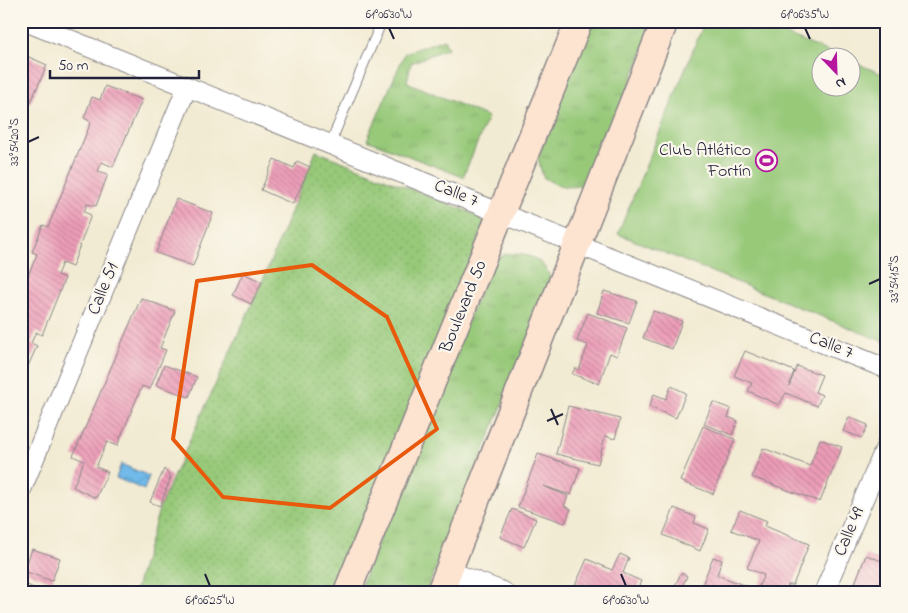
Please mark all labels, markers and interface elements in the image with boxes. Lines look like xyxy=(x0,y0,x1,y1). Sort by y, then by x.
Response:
text: 61°06'30"W xyxy=(366,6,412,24)
text: 61°06'35"W xyxy=(781,6,829,24)
scale bar xyxy=(50,48,199,80)
north arrow xyxy=(810,48,860,98)
text: 50 m xyxy=(58,55,89,77)
text: N xyxy=(832,71,849,94)
text: 33°54'20"S xyxy=(6,118,24,166)
place label: Club Atlético Fortín xyxy=(659,138,751,185)
sports icon: Club Atlético Fortín xyxy=(755,149,779,173)
street label: Calle 7 xyxy=(430,173,483,215)
text: 33°54'15"S xyxy=(886,255,904,303)
street label: Boulevard 50 xyxy=(433,257,494,358)
street label: Calle 51 xyxy=(82,259,126,319)
street label: Calle 7 xyxy=(805,325,858,367)
street label: Calle 49 xyxy=(828,503,872,561)
text: 61°06'25"W xyxy=(186,592,234,610)
text: 61°06'30"W xyxy=(603,592,649,610)

